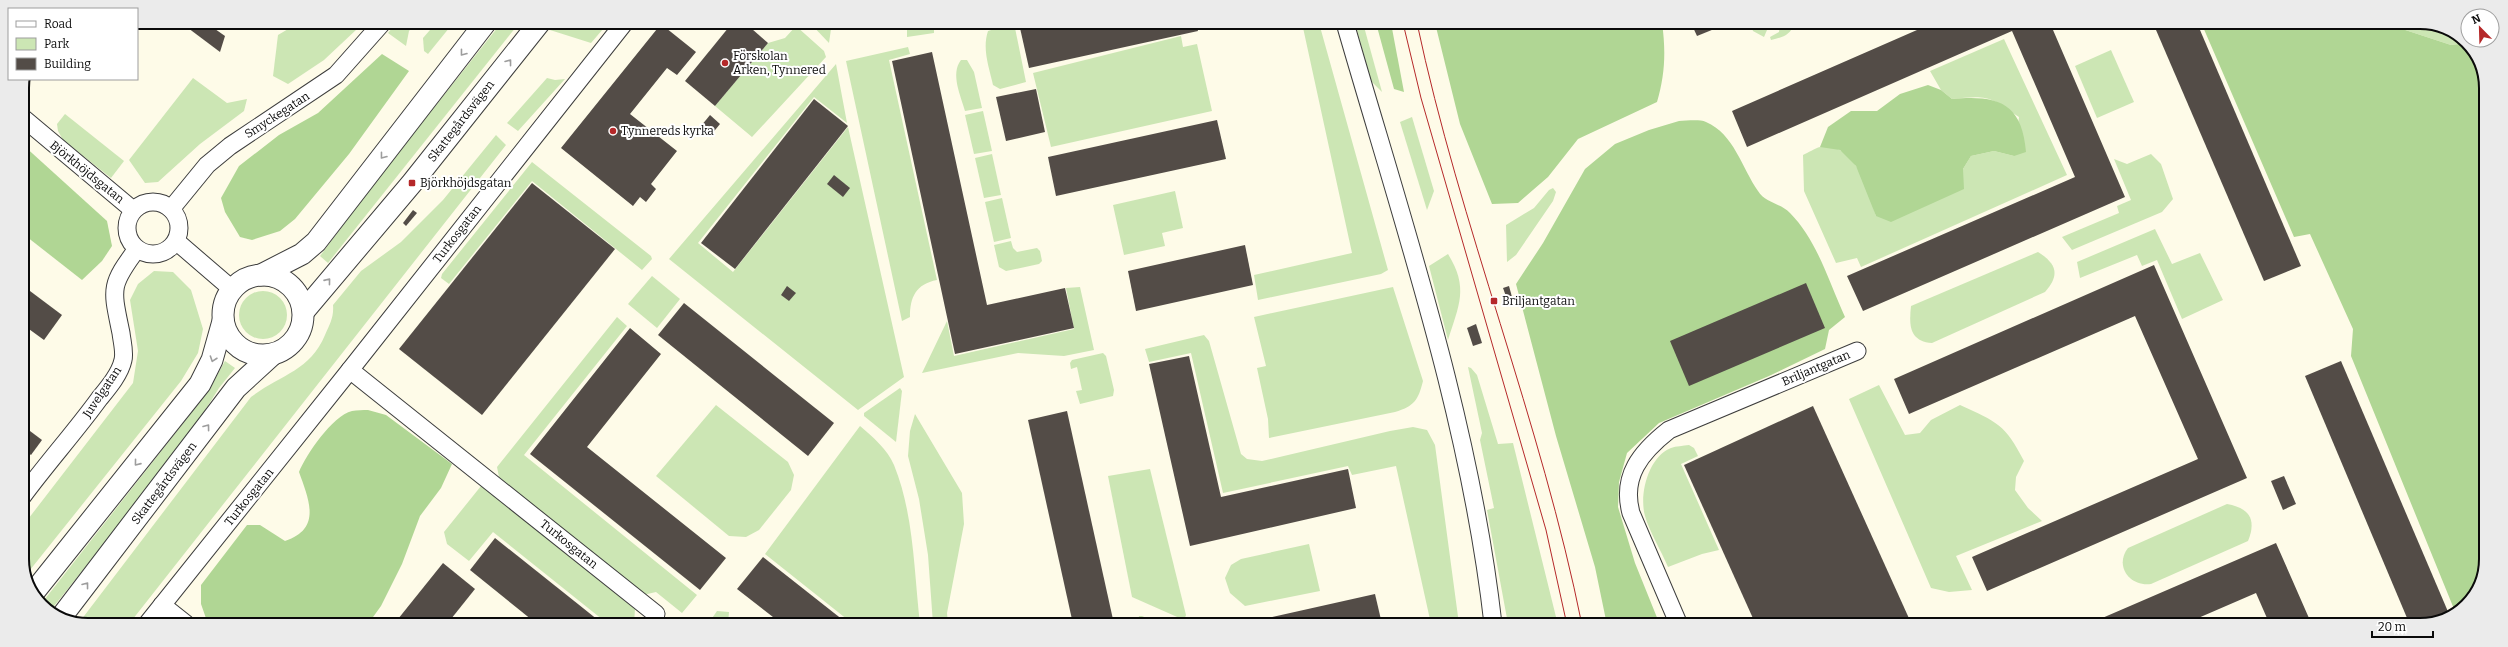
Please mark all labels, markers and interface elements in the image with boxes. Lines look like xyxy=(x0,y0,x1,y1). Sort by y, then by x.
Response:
legend xyxy=(8,8,138,80)
north arrow xyxy=(2460,8,2500,48)
text: N xyxy=(2470,11,2483,27)
text: Road xyxy=(44,17,72,31)
text: Park xyxy=(44,37,70,51)
one-way arrow xyxy=(460,49,467,56)
place label: Förskolan Arken, Tynnered xyxy=(733,49,826,77)
text: Building xyxy=(44,57,91,71)
marker: Förskolan Arken, Tynnered xyxy=(720,58,730,68)
one-way arrow xyxy=(504,59,511,66)
street label: Skattegårdsvägen xyxy=(425,77,497,165)
street label: Smyckegatan xyxy=(242,89,312,141)
place label: Tynnereds kyrka xyxy=(621,124,714,138)
marker: Tynnereds kyrka xyxy=(608,126,618,136)
street label: Björkhöjdsgatan xyxy=(47,138,127,206)
one-way arrow xyxy=(381,151,388,158)
place label: Björkhöjdsgatan xyxy=(420,176,512,190)
marker: Björkhöjdsgatan xyxy=(407,178,417,188)
street label: Turkosgatan xyxy=(430,202,484,266)
one-way arrow xyxy=(323,278,330,285)
place label: Briljantgatan xyxy=(1502,294,1575,308)
marker: Briljantgatan xyxy=(1489,296,1499,306)
street label: Briljantgatan xyxy=(1780,347,1853,389)
one-way arrow xyxy=(209,355,217,362)
street label: Juvelgatan xyxy=(79,363,124,421)
one-way arrow xyxy=(202,424,209,431)
street label: Skattegårdsvägen xyxy=(128,439,200,527)
one-way arrow xyxy=(134,459,141,466)
street label: Turkosgatan xyxy=(222,465,277,529)
street label: Turkosgatan xyxy=(537,517,601,572)
one-way arrow xyxy=(81,583,88,590)
scale bar xyxy=(2372,613,2433,639)
text: 20 m xyxy=(2378,620,2407,634)

